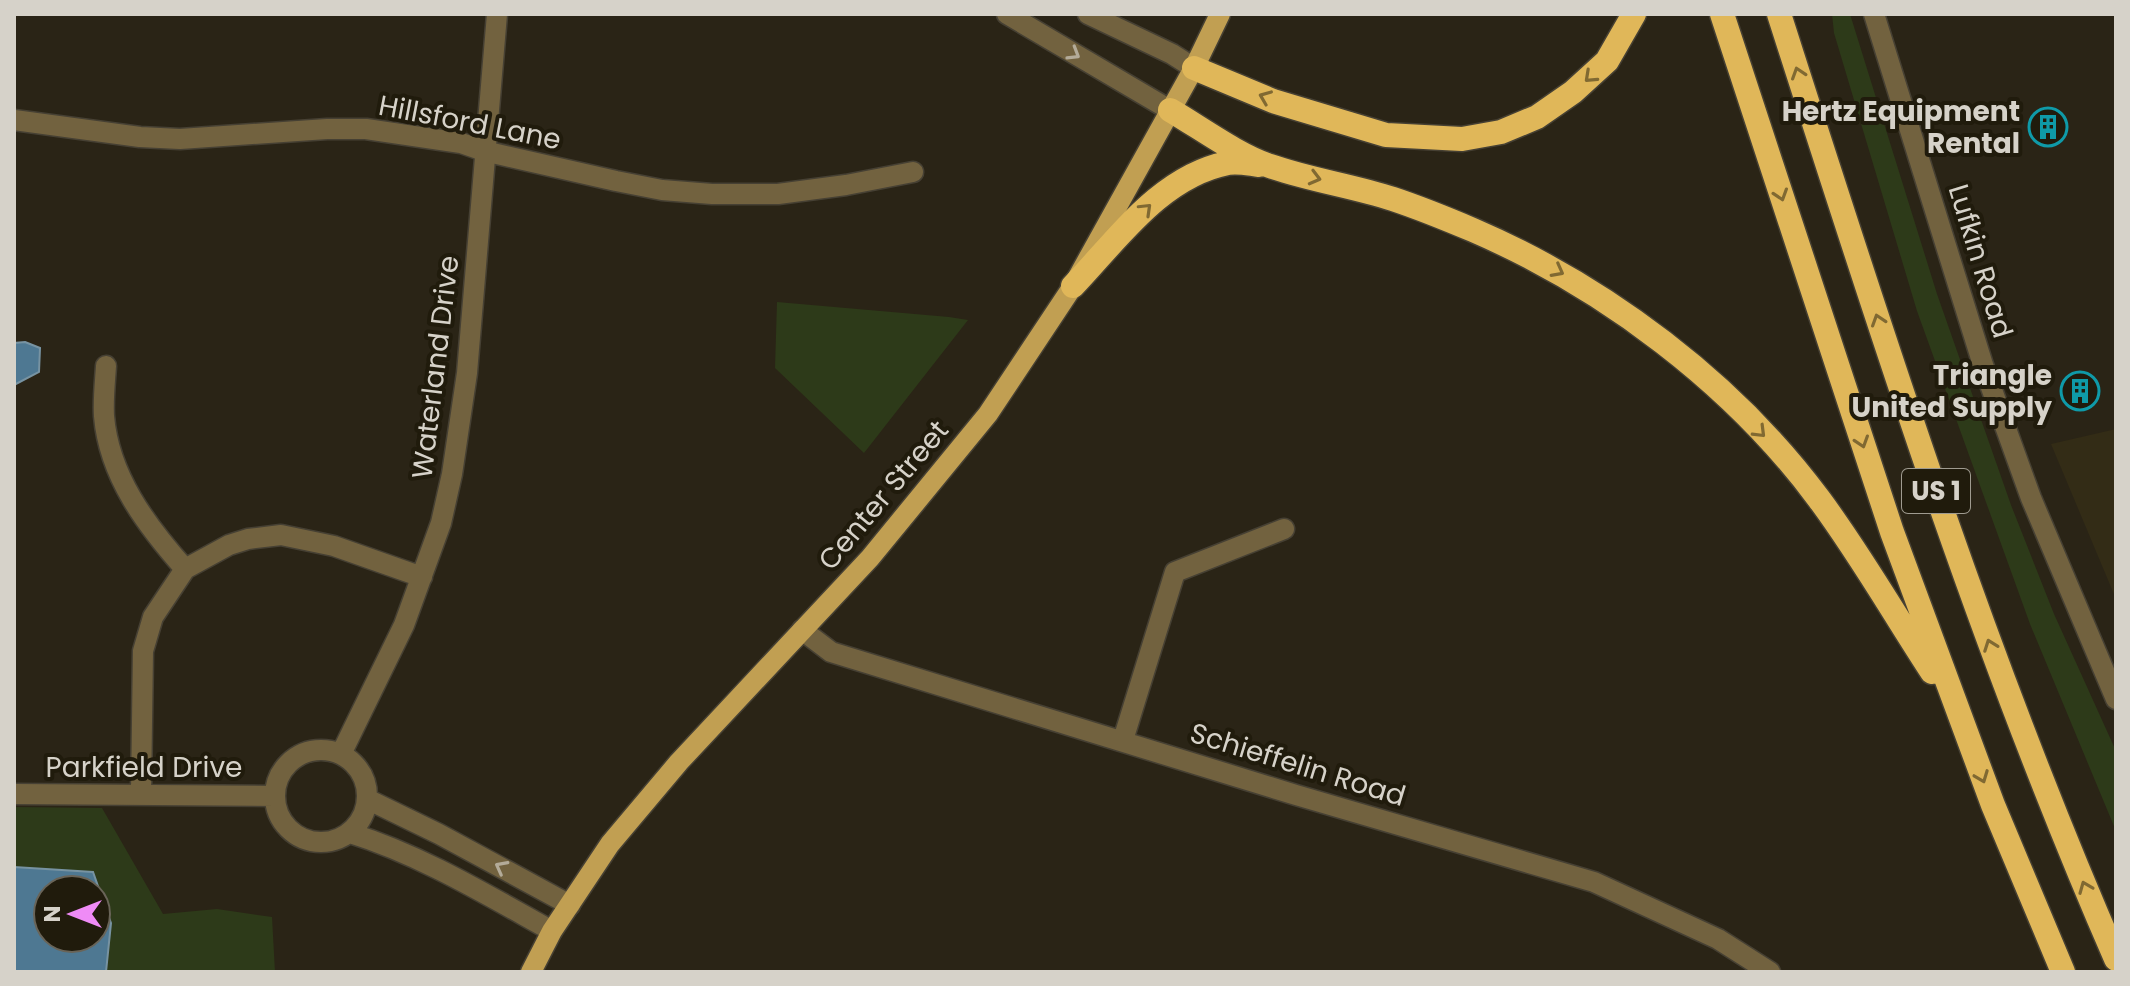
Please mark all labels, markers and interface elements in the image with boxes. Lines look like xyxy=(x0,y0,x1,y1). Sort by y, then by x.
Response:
one-way arrow xyxy=(1065,44,1080,60)
one-way arrow xyxy=(1584,67,1599,81)
one-way arrow xyxy=(1791,67,1807,81)
street label: Hillsford Lane xyxy=(375,86,564,159)
one-way arrow xyxy=(1259,91,1273,107)
place label: Hertz Equipment Rental xyxy=(1782,92,2020,163)
building icon: Hertz Equipment Rental xyxy=(2027,106,2069,148)
one-way arrow xyxy=(1308,169,1322,186)
street label: Lufkin Road xyxy=(1939,180,2022,343)
one-way arrow xyxy=(1772,187,1788,201)
one-way arrow xyxy=(1137,204,1151,219)
street label: Waterland Drive xyxy=(402,253,469,481)
one-way arrow xyxy=(1549,261,1564,276)
one-way arrow xyxy=(1871,314,1887,328)
place label: Triangle United Supply xyxy=(1851,356,2052,427)
building icon: Triangle United Supply xyxy=(2059,370,2101,412)
street label: Center Street xyxy=(809,412,958,578)
one-way arrow xyxy=(1751,423,1765,437)
one-way arrow xyxy=(1853,434,1869,448)
road number: US 1 xyxy=(1902,469,1970,513)
one-way arrow xyxy=(1984,639,2000,653)
street label: Schieffelin Road xyxy=(1185,713,1410,816)
street label: Parkfield Drive xyxy=(46,748,242,787)
one-way arrow xyxy=(1972,769,1989,783)
one-way arrow xyxy=(496,861,510,877)
north arrow xyxy=(32,874,112,954)
one-way arrow xyxy=(2078,881,2095,895)
text: N xyxy=(37,906,68,922)

